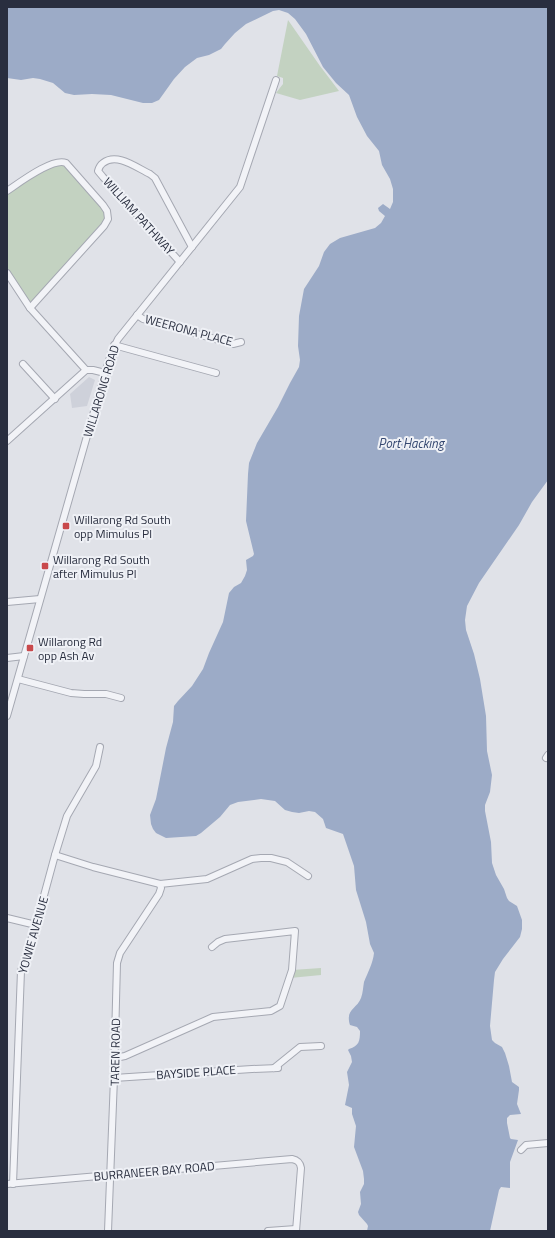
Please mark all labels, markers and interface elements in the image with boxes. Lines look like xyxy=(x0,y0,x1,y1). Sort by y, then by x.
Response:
street label: WILLIAM PATHWAY xyxy=(99,173,180,260)
street label: WEERONA PLACE xyxy=(143,309,235,351)
street label: WILLARONG ROAD xyxy=(78,342,124,440)
water label: Port Hacking xyxy=(378,433,446,453)
place label: Willarong Rd South opp Mimulus Pl xyxy=(74,510,171,543)
marker: Willarong Rd South opp Mimulus Pl xyxy=(61,521,71,531)
place label: Willarong Rd South after Mimulus Pl xyxy=(53,550,150,583)
marker: Willarong Rd South after Mimulus Pl xyxy=(40,561,50,571)
place label: Willarong Rd opp Ash Av xyxy=(38,632,102,665)
marker: Willarong Rd opp Ash Av xyxy=(25,643,35,653)
street label: YOWIE AVENUE xyxy=(13,894,53,976)
street label: TAREN ROAD xyxy=(105,1018,125,1086)
street label: BAYSIDE PLACE xyxy=(156,1060,237,1084)
street label: BURRANEER BAY ROAD xyxy=(93,1156,216,1186)

